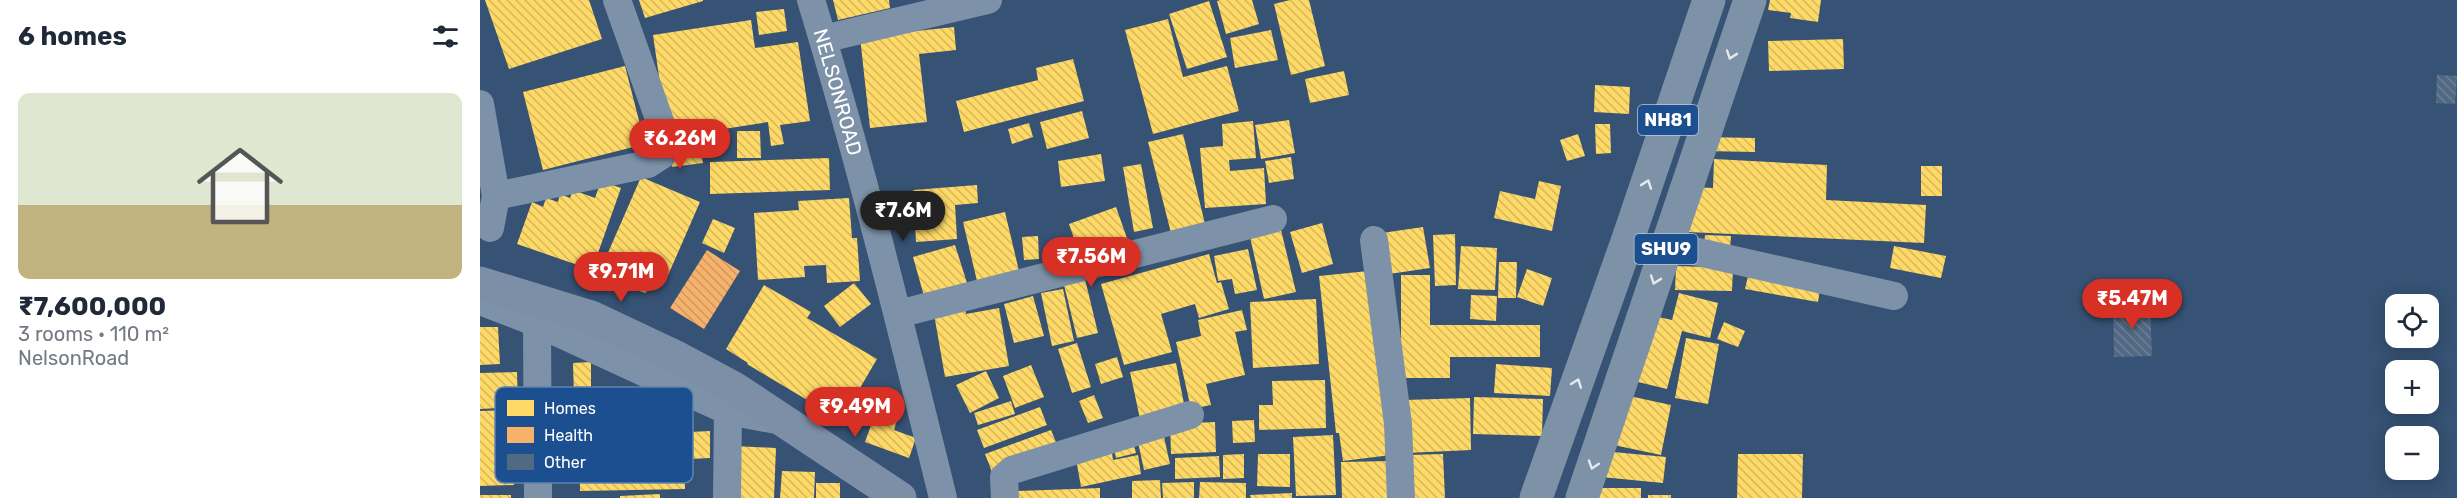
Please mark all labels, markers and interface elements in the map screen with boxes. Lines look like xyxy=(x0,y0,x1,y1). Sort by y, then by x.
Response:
icon: filters xyxy=(429,20,462,53)
text: 6 homes xyxy=(18,21,127,52)
street label: NELSONROAD xyxy=(808,26,867,158)
one-way arrow xyxy=(1726,49,1739,60)
road number: NH81 xyxy=(1638,105,1698,135)
pin: ₹6.26M xyxy=(631,119,729,170)
text: ₹6.26M xyxy=(643,126,717,150)
icon: home xyxy=(186,132,294,240)
one-way arrow xyxy=(1639,179,1652,190)
pin: ₹7.6M xyxy=(861,191,945,242)
text: ₹7.6M xyxy=(874,198,932,222)
road number: SHU9 xyxy=(1634,234,1698,264)
pin: ₹7.56M xyxy=(1042,237,1140,288)
text: ₹7.56M xyxy=(1056,244,1126,268)
pin: ₹9.71M xyxy=(572,252,670,303)
text: ₹9.71M xyxy=(588,259,654,283)
one-way arrow xyxy=(1650,274,1662,285)
pin: ₹5.47M xyxy=(2083,279,2181,330)
text: ₹5.47M xyxy=(2096,286,2168,310)
text: ₹7,600,000 xyxy=(18,291,166,322)
map controls xyxy=(2385,294,2439,480)
button: locate xyxy=(2385,294,2439,348)
text: 3 rooms · 110 m² xyxy=(18,322,169,346)
text: NelsonRoad xyxy=(18,346,129,370)
button: + xyxy=(2385,360,2439,414)
one-way arrow xyxy=(1569,379,1582,389)
legend xyxy=(495,387,693,483)
pin: ₹9.49M xyxy=(806,387,904,438)
text: ₹9.49M xyxy=(819,394,891,418)
text: Homes xyxy=(544,399,596,418)
text: Health xyxy=(544,426,593,445)
button: − xyxy=(2385,426,2439,480)
text: Other xyxy=(544,453,586,472)
one-way arrow xyxy=(1588,459,1600,470)

